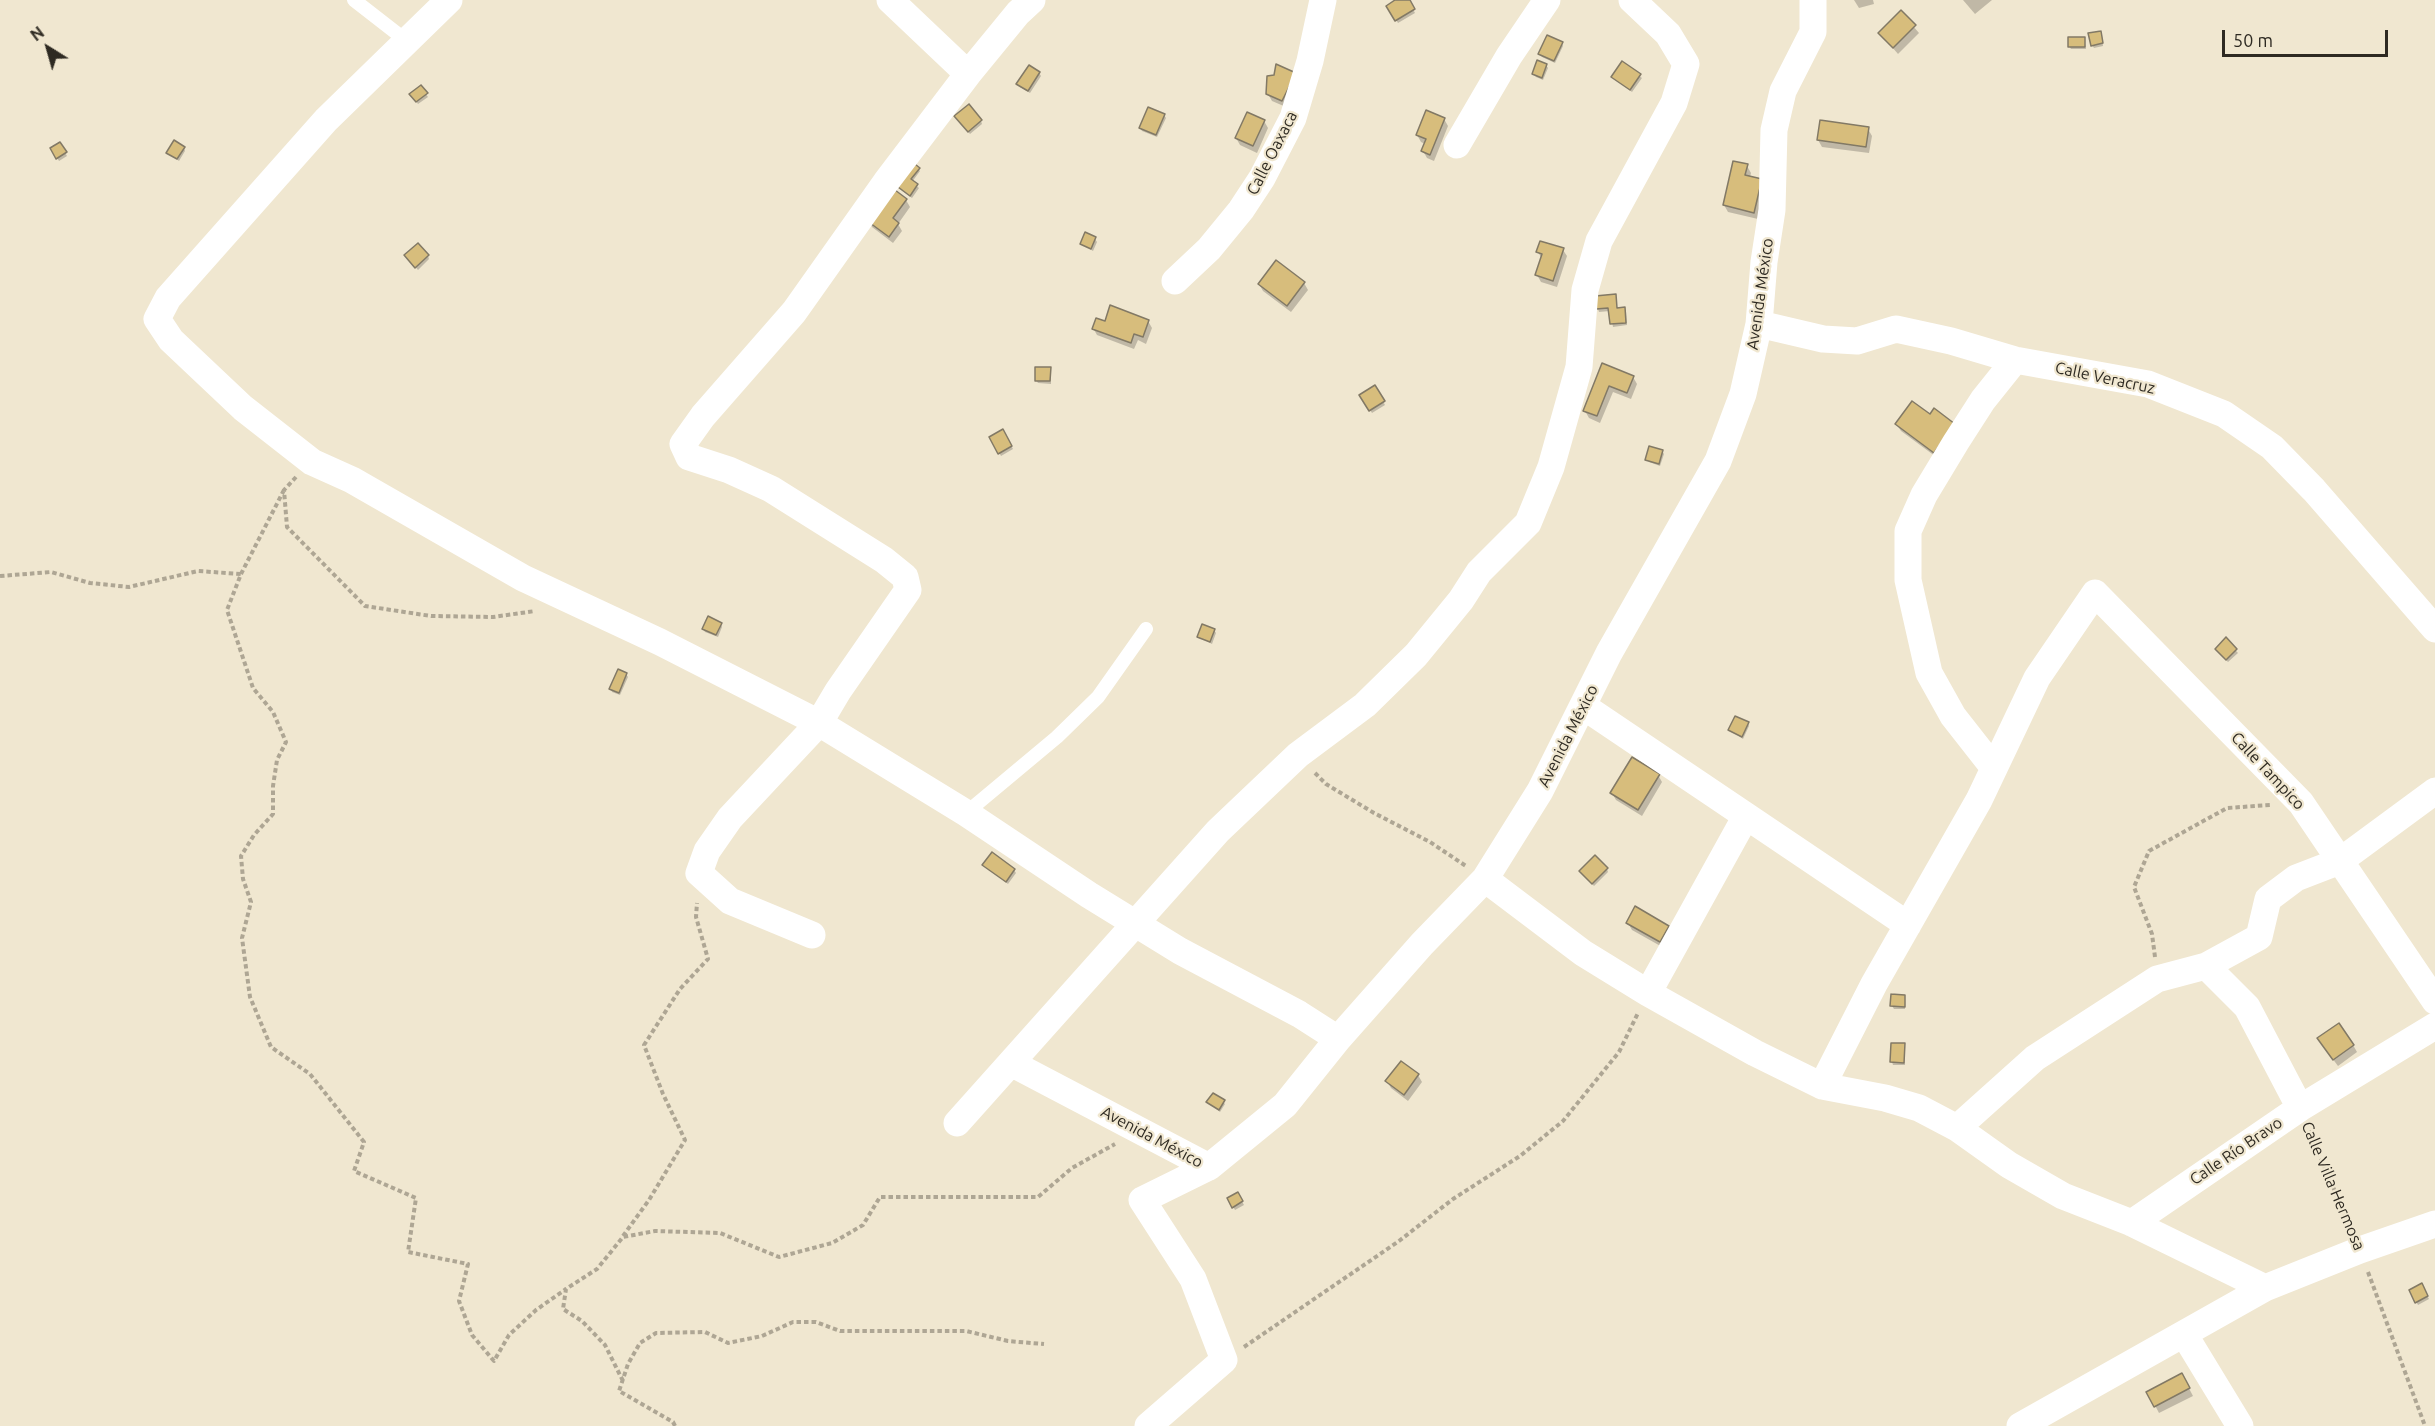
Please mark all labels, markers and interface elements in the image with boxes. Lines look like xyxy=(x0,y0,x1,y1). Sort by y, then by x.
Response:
north arrow xyxy=(18,18,78,78)
scale bar xyxy=(2225,18,2392,56)
text: N xyxy=(27,23,47,44)
text: 50 m xyxy=(2233,30,2273,50)
street label: Calle Oaxaca xyxy=(1243,108,1301,198)
street label: Avenida México xyxy=(1743,237,1777,351)
street label: Calle Veracruz xyxy=(2053,358,2157,398)
street label: Avenida México xyxy=(1534,682,1602,790)
street label: Calle Tampico xyxy=(2227,728,2309,814)
street label: Avenida México xyxy=(1098,1102,1206,1172)
street label: Calle Río Bravo xyxy=(2186,1113,2286,1189)
street label: Calle Villa Hermosa xyxy=(2297,1119,2369,1253)

